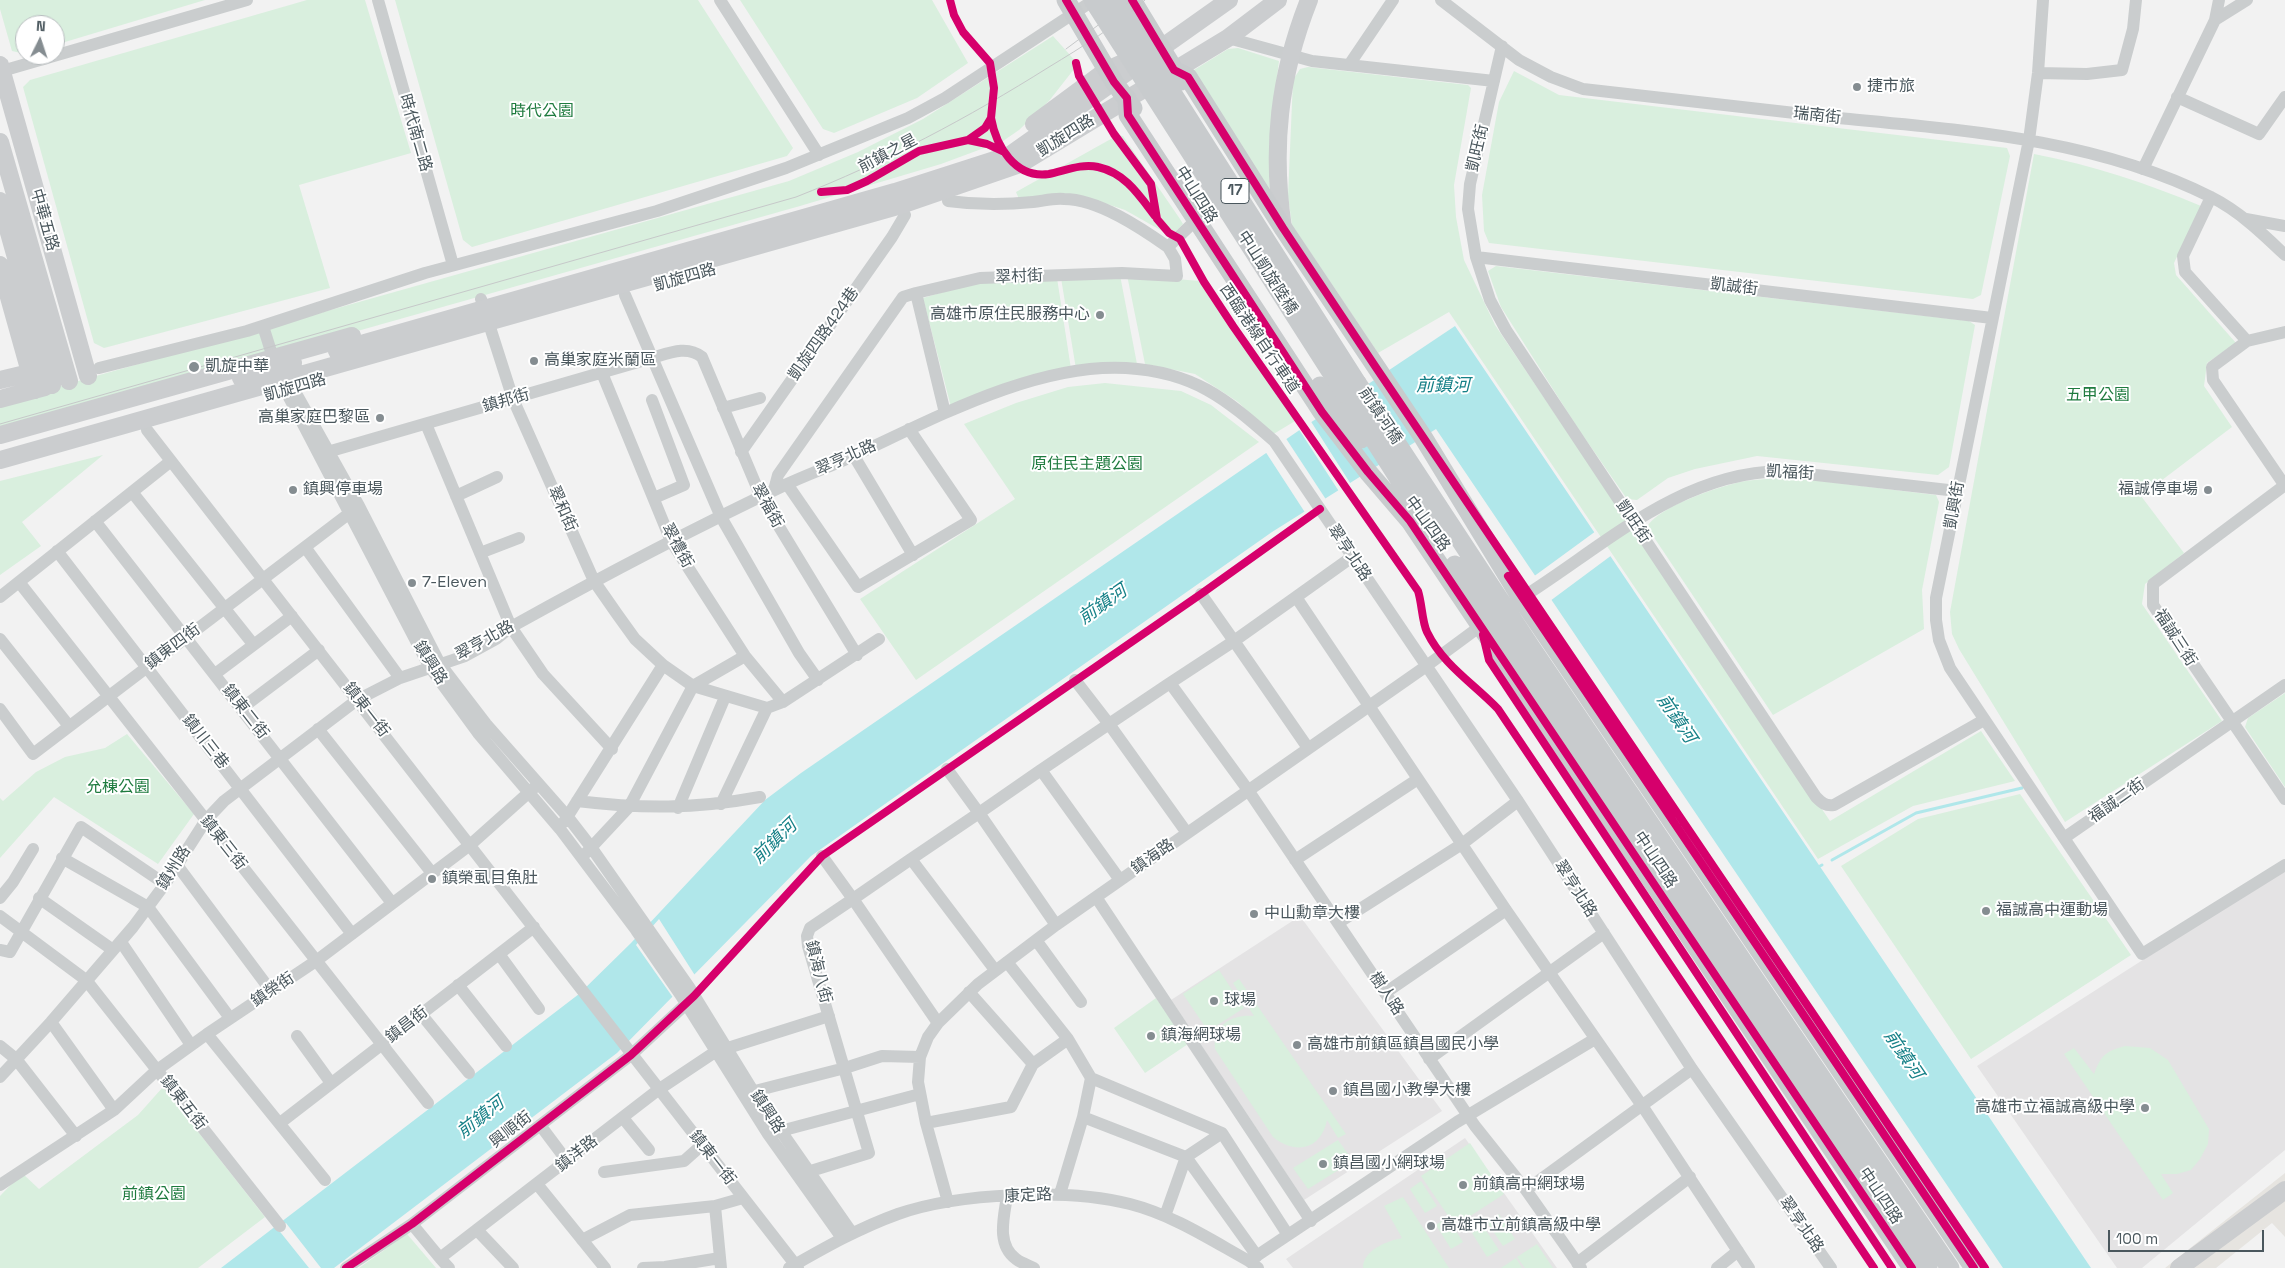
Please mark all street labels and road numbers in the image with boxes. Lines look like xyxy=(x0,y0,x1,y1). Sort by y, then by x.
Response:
street label: 時代南二路 xyxy=(395,92,435,174)
street label: 瑞南街 xyxy=(1792,104,1842,128)
street label: 凱旋四路 xyxy=(1034,111,1098,161)
street label: 凱旺街 xyxy=(1463,122,1493,174)
street label: 前鎮之星 xyxy=(855,131,921,177)
street label: 中山四路 xyxy=(1171,163,1221,227)
road number: 17 xyxy=(1221,178,1249,204)
street label: 中華五路 xyxy=(26,187,62,253)
street label: 中山凱旋陸橋 xyxy=(1233,228,1301,318)
street label: 凱旋四路 xyxy=(652,260,718,296)
street label: 翠村街 xyxy=(995,267,1043,287)
street label: 凱誠街 xyxy=(1709,275,1759,299)
street label: 西臨港線自行車道 xyxy=(1215,281,1303,397)
street label: 凱旋四路424巷 xyxy=(785,284,863,384)
street label: 凱旋四路 xyxy=(262,370,328,406)
street label: 前鎮河橋 xyxy=(1354,384,1406,448)
street label: 鎮邦街 xyxy=(480,385,532,417)
street label: 翠亨北路 xyxy=(813,436,879,480)
street label: 凱福街 xyxy=(1766,462,1814,484)
street label: 翠福街 xyxy=(747,480,787,532)
street label: 凱興街 xyxy=(1941,480,1969,530)
street label: 翠和街 xyxy=(543,483,581,535)
street label: 中山四路 xyxy=(1400,492,1454,556)
street label: 凱旺街 xyxy=(1612,497,1654,547)
street label: 翠禮街 xyxy=(657,520,697,572)
street label: 翠亨北路 xyxy=(1323,521,1375,585)
street label: 福誠三街 xyxy=(2150,606,2200,670)
street label: 翠亨北路 xyxy=(452,617,518,665)
street label: 鎮東四街 xyxy=(142,620,204,674)
street label: 鎮興路 xyxy=(409,638,451,688)
street label: 鎮東一街 xyxy=(339,679,393,741)
street label: 鎮東二街 xyxy=(218,681,272,743)
street label: 鎮川三巷 xyxy=(178,711,232,773)
street label: 福誠二街 xyxy=(2085,775,2149,827)
street label: 鎮東三街 xyxy=(196,812,250,874)
street label: 中山四路 xyxy=(1629,828,1681,892)
street label: 鎮海路 xyxy=(1128,835,1178,879)
street label: 鎮州路 xyxy=(153,843,195,893)
street label: 翠亨北路 xyxy=(1550,857,1600,921)
street label: 鎮海八街 xyxy=(801,939,835,1005)
street label: 鎮榮街 xyxy=(248,969,298,1011)
street label: 樹人路 xyxy=(1365,969,1407,1019)
street label: 鎮昌街 xyxy=(382,1003,432,1047)
street label: 鎮東五街 xyxy=(156,1072,210,1134)
street label: 鎮興路 xyxy=(746,1087,788,1137)
street label: 興順街 xyxy=(486,1108,536,1152)
street label: 鎮東一街 xyxy=(685,1127,739,1189)
street label: 鎮洋路 xyxy=(552,1132,602,1176)
street label: 中山四路 xyxy=(1854,1164,1906,1228)
street label: 康定路 xyxy=(1004,1185,1052,1207)
street label: 翠亨北路 xyxy=(1775,1193,1827,1257)

